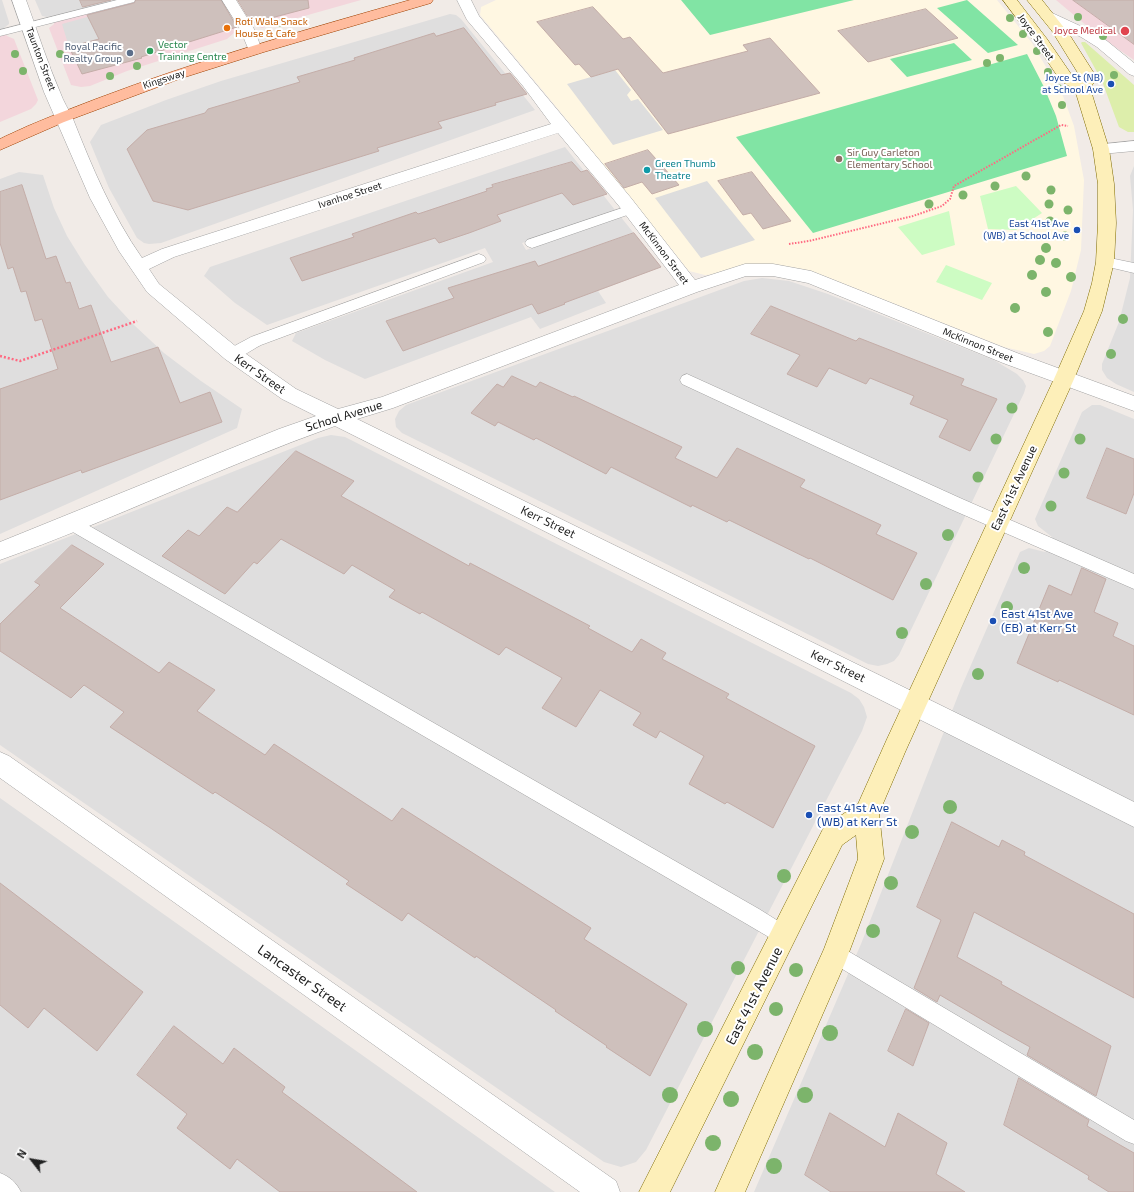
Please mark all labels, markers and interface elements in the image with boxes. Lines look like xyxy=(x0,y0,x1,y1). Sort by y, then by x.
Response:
street label: Joyce Street xyxy=(1015,11,1057,63)
place label: Roti Wala Snack House & Cafe xyxy=(235,16,308,40)
marker: Roti Wala Snack House & Cafe xyxy=(222,23,232,33)
street label: Taunton Street xyxy=(23,25,59,93)
place label: Joyce Medical xyxy=(1054,25,1116,37)
marker: Joyce Medical xyxy=(1119,25,1131,37)
place label: Vector Training Centre xyxy=(158,39,227,62)
place label: Royal Pacific Realty Group xyxy=(63,41,122,64)
marker: Vector Training Centre xyxy=(145,46,155,56)
marker: Royal Pacific Realty Group xyxy=(125,48,135,58)
street label: Kingsway xyxy=(141,67,187,91)
place label: Joyce St (NB) at School Ave xyxy=(1042,72,1103,96)
marker: Joyce St (NB) at School Ave xyxy=(1106,79,1116,89)
place label: Sir Guy Carleton Elementary School xyxy=(847,147,932,170)
marker: Sir Guy Carleton Elementary School xyxy=(834,154,844,164)
place label: Green Thumb Theatre xyxy=(655,158,716,182)
marker: Green Thumb Theatre xyxy=(642,165,652,175)
street label: Ivanhoe Street xyxy=(317,179,383,211)
place label: East 41st Ave (WB) at School Ave xyxy=(983,218,1069,242)
street label: McKinnon Street xyxy=(637,219,691,287)
marker: East 41st Ave (WB) at School Ave xyxy=(1072,225,1082,235)
street label: McKinnon Street xyxy=(941,325,1015,365)
street label: Kerr Street xyxy=(232,351,288,397)
street label: School Avenue xyxy=(304,397,384,435)
street label: East 41st Avenue xyxy=(988,443,1040,533)
street label: Kerr Street xyxy=(518,503,578,541)
place label: East 41st Ave (EB) at Kerr St xyxy=(1001,607,1076,635)
marker: East 41st Ave (EB) at Kerr St xyxy=(988,616,998,626)
street label: Kerr Street xyxy=(808,647,868,685)
place label: East 41st Ave (WB) at Kerr St xyxy=(817,801,897,829)
marker: East 41st Ave (WB) at Kerr St xyxy=(804,810,814,820)
street label: Lancaster Street xyxy=(254,941,350,1015)
street label: East 41st Avenue xyxy=(722,944,786,1048)
north arrow xyxy=(12,1140,52,1180)
text: N xyxy=(14,1147,29,1160)

